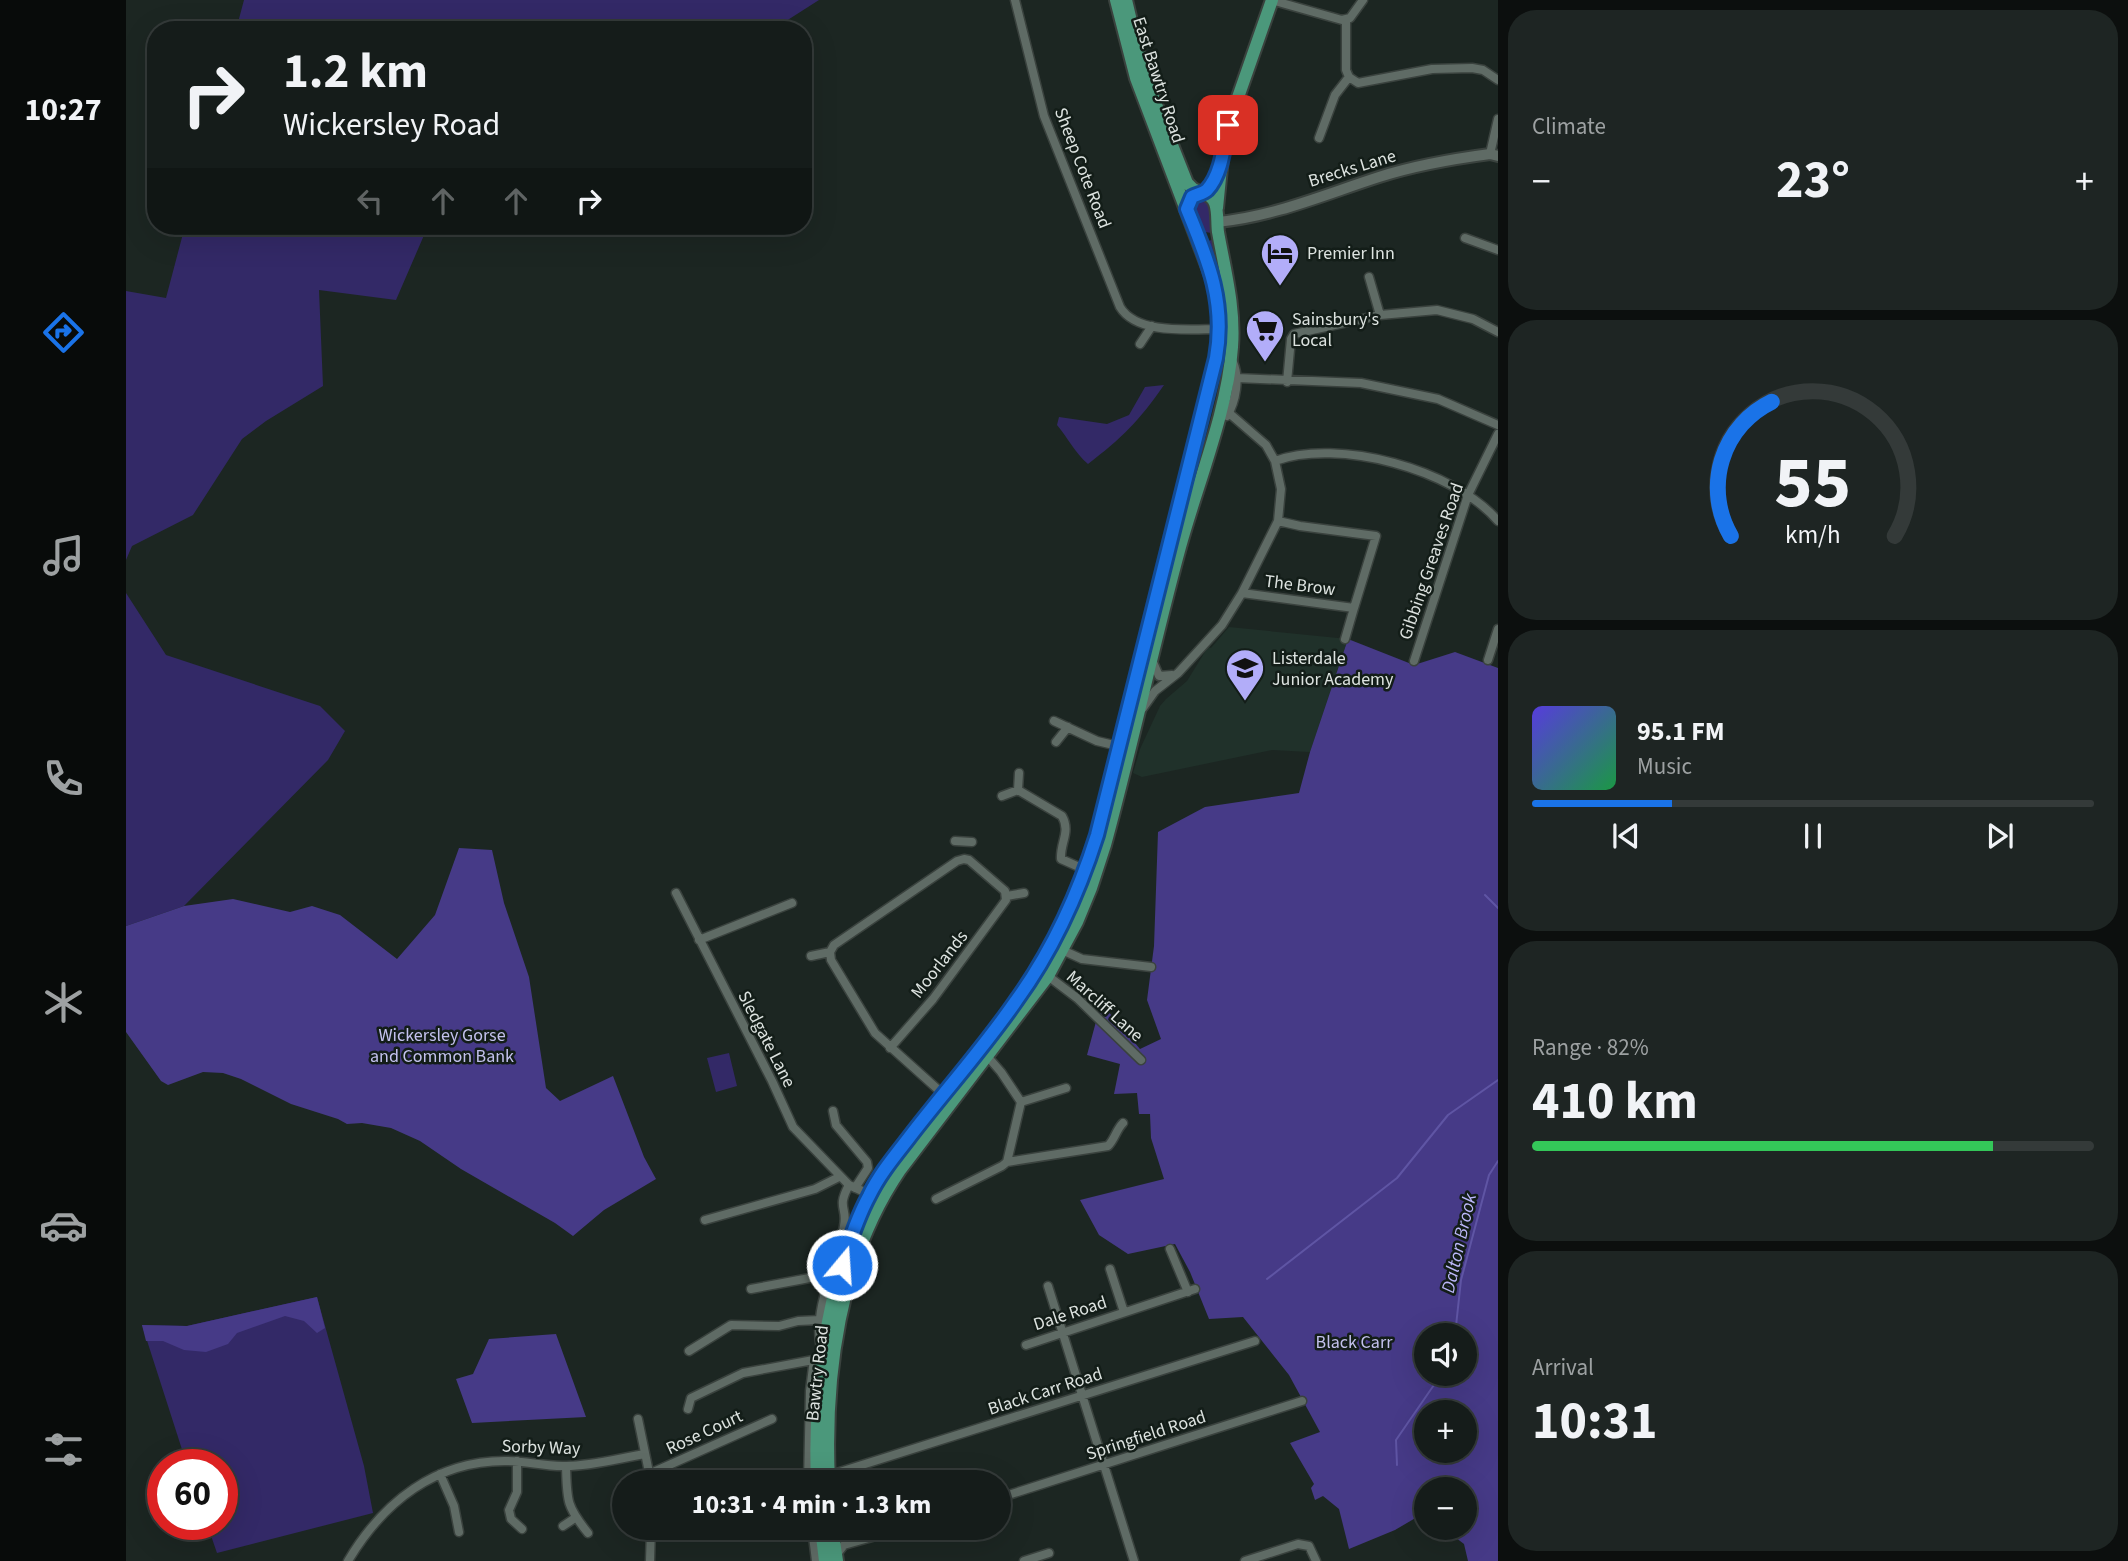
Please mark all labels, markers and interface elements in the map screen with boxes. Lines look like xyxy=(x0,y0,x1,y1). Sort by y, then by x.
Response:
street label: East Bawtry Road xyxy=(1126,14,1191,147)
text: 1.2 km xyxy=(283,37,428,107)
icon: right xyxy=(168,49,259,140)
text: 10:27 xyxy=(24,87,102,133)
pin xyxy=(1198,95,1258,155)
text: Wickersley Road xyxy=(283,102,500,148)
street label: Sheep Cote Road xyxy=(1048,104,1117,232)
icon: arrive xyxy=(1209,106,1247,144)
text: Climate xyxy=(1532,110,1606,143)
street label: Brecks Lane xyxy=(1305,143,1399,194)
text: 23° xyxy=(1776,144,1850,218)
text: − xyxy=(1532,155,1551,209)
text: + xyxy=(2075,155,2094,209)
icon: left xyxy=(351,182,389,220)
icon: ahead xyxy=(424,182,462,220)
icon: ahead xyxy=(497,182,535,220)
icon: right xyxy=(570,182,608,220)
hotel icon: Premier Inn xyxy=(1259,232,1301,287)
place label: Premier Inn xyxy=(1307,241,1395,266)
place label: Sainsbury's Local xyxy=(1292,307,1379,353)
icon: directions xyxy=(39,308,88,357)
supermarket icon: Sainsbury's Local xyxy=(1244,308,1286,363)
text: 55 xyxy=(1775,432,1851,536)
street label: Gibbing Greaves Road xyxy=(1393,479,1470,643)
text: km/h xyxy=(1785,517,1841,553)
icon: music xyxy=(39,531,88,580)
street label: The Brow xyxy=(1263,569,1337,602)
place label: Listerdale Junior Academy xyxy=(1272,646,1394,692)
school or university icon: Listerdale Junior Academy xyxy=(1224,647,1266,702)
text: 95.1 FM xyxy=(1637,713,1725,750)
text: Music xyxy=(1637,750,1692,783)
icon: phone xyxy=(39,754,88,803)
icon: previous xyxy=(1607,817,1645,855)
icon: pause xyxy=(1794,817,1832,855)
icon: next xyxy=(1981,817,2019,855)
street label: Moorlands xyxy=(905,925,974,1003)
street label: Marcliff Lane xyxy=(1061,965,1149,1048)
icon: climate xyxy=(39,978,88,1027)
street label: Sledgate Lane xyxy=(731,986,802,1092)
park label: Wickersley Gorse and Common Bank xyxy=(370,1023,514,1069)
text: Range · 82% xyxy=(1532,1031,1649,1064)
text: 410 km xyxy=(1532,1065,1698,1139)
water label: Dalton Brook xyxy=(1435,1190,1484,1296)
icon: car xyxy=(39,1201,88,1250)
position arrow xyxy=(805,1228,879,1302)
street label: Dale Road xyxy=(1030,1290,1110,1337)
map controls xyxy=(1414,1323,1477,1540)
button: sound xyxy=(1414,1323,1477,1386)
street label: Bawtry Road xyxy=(800,1324,835,1422)
park label: Black Carr xyxy=(1316,1330,1393,1355)
text: Arrival xyxy=(1532,1351,1594,1384)
street label: Black Carr Road xyxy=(985,1361,1106,1422)
text: 10:31 xyxy=(1532,1385,1657,1459)
button: + xyxy=(1414,1400,1477,1463)
street label: Rose Court xyxy=(662,1404,747,1461)
street label: Springfield Road xyxy=(1083,1404,1209,1467)
icon: filters xyxy=(39,1425,88,1474)
street label: Sorby Way xyxy=(501,1434,581,1461)
speed limit sign: 60 xyxy=(147,1449,238,1540)
button: − xyxy=(1414,1477,1477,1540)
text: 10:31 · 4 min · 1.3 km xyxy=(692,1486,931,1523)

